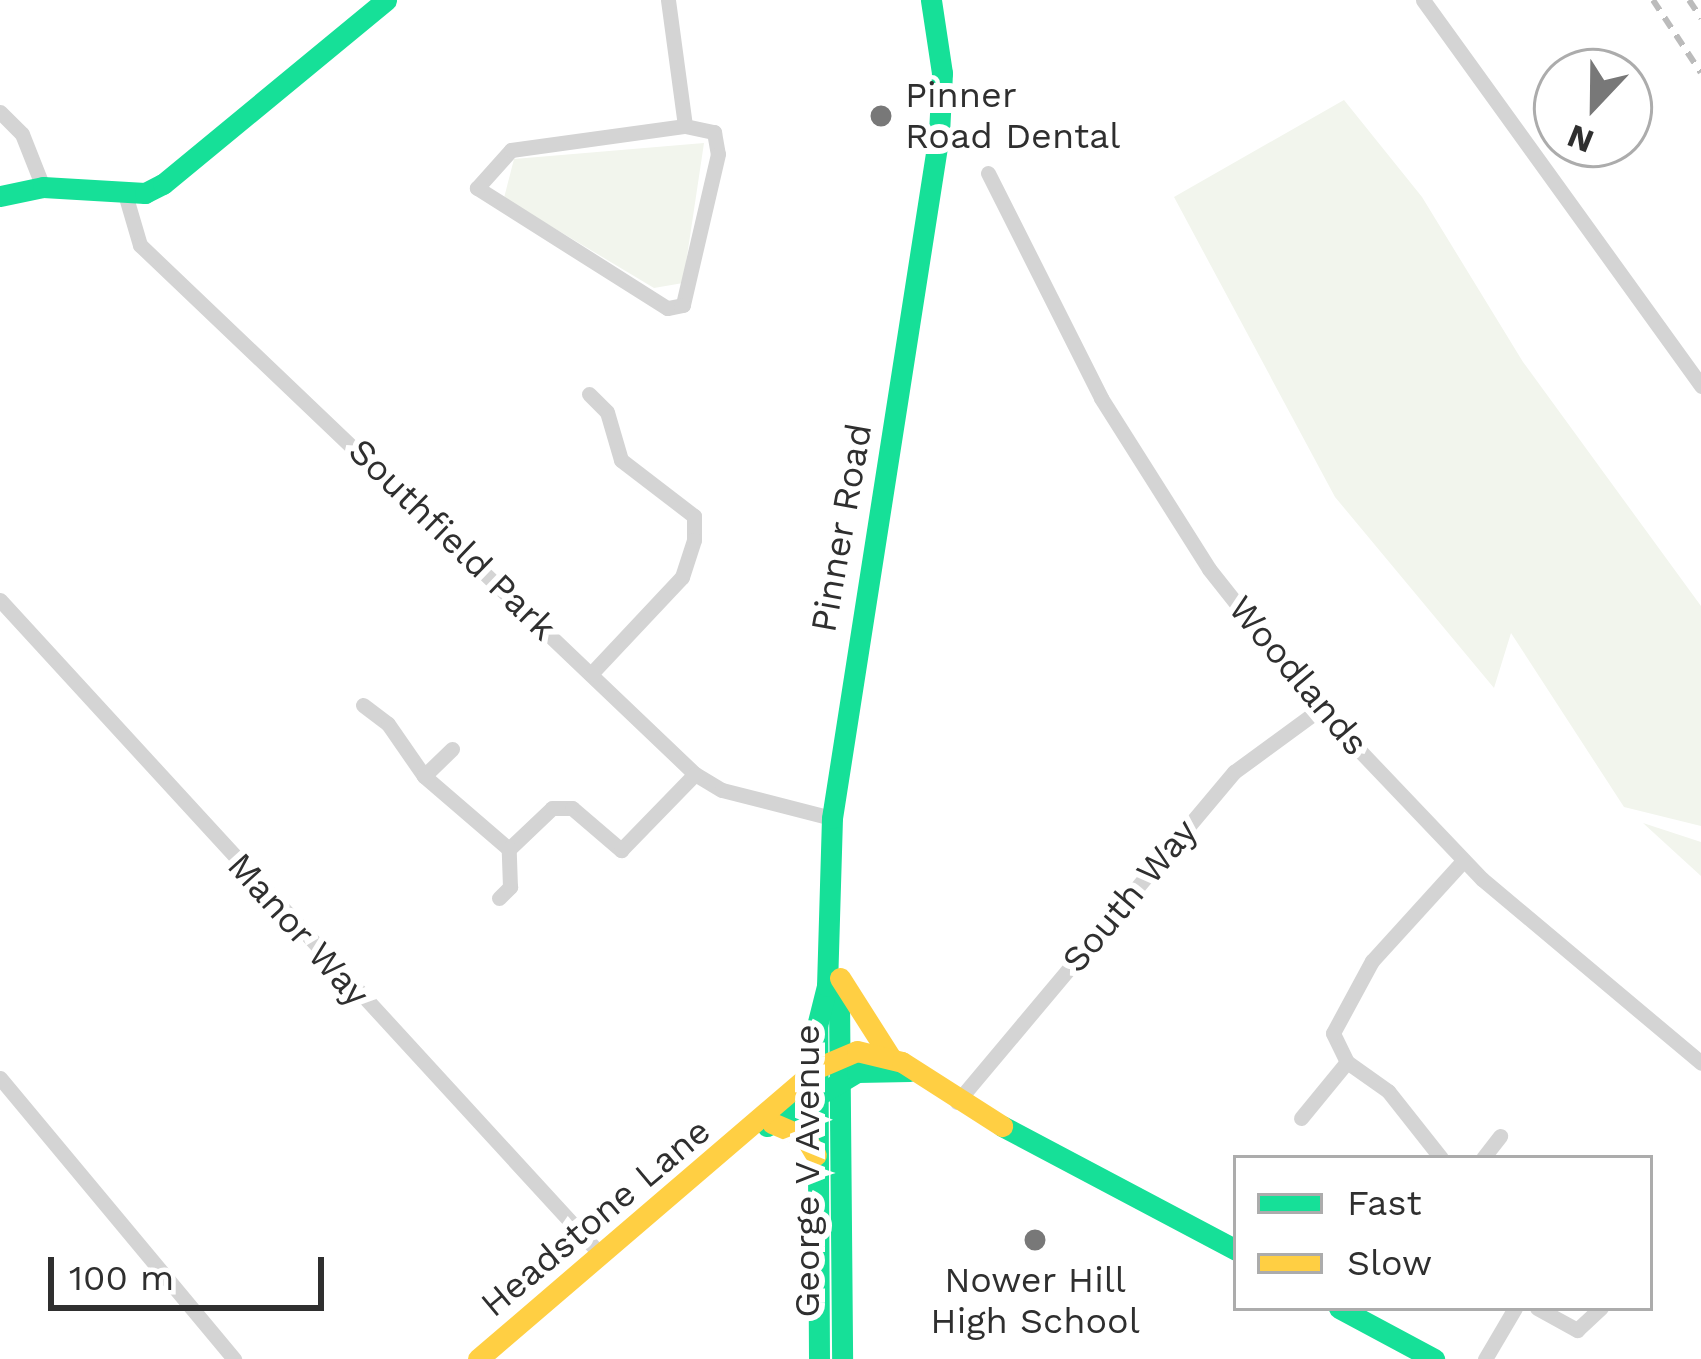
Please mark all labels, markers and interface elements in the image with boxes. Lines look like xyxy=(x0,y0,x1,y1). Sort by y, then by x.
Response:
north arrow xyxy=(1533,48,1653,168)
place label: Pinner Road Dental xyxy=(905,73,1120,158)
marker: Pinner Road Dental xyxy=(868,103,894,129)
text: N xyxy=(1562,116,1599,162)
street label: Pinner Road xyxy=(802,420,882,636)
street label: Southfield Park xyxy=(339,430,565,650)
street label: Woodlands xyxy=(1219,588,1377,764)
street label: South Way xyxy=(1053,810,1207,982)
street label: Manor Way xyxy=(217,844,379,1016)
street label: George V Avenue xyxy=(786,1022,830,1320)
street label: Headstone Lane xyxy=(473,1110,719,1326)
legend xyxy=(1233,1155,1653,1311)
text: Fast xyxy=(1347,1182,1422,1224)
marker: Nower Hill High School xyxy=(1022,1227,1048,1253)
scale bar xyxy=(54,1233,330,1307)
text: Slow xyxy=(1347,1242,1432,1284)
text: 100 m xyxy=(69,1257,174,1299)
place label: Nower Hill High School xyxy=(930,1258,1140,1343)

